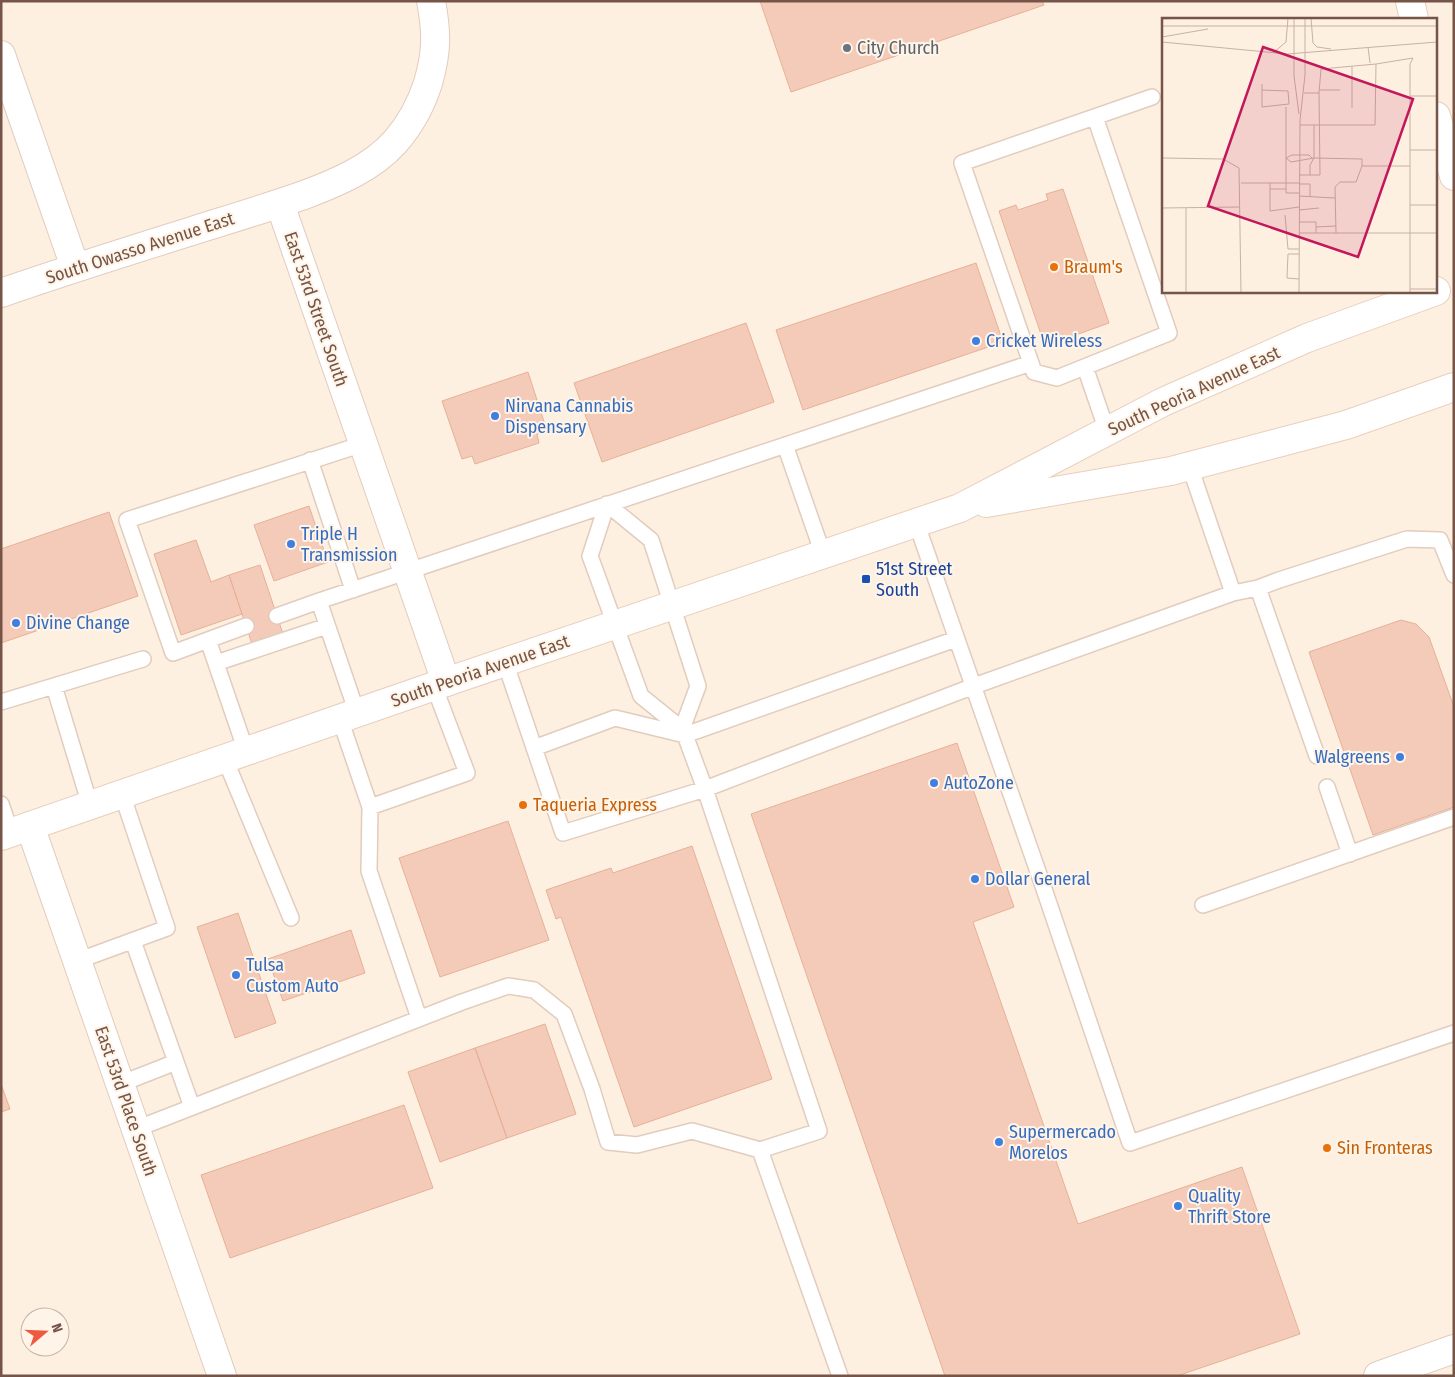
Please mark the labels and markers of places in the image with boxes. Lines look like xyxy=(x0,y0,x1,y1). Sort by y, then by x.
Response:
place label: City Church xyxy=(857,37,940,59)
marker: City Church xyxy=(841,42,853,54)
place label: Braum's xyxy=(1064,256,1123,278)
marker: Braum's xyxy=(1048,261,1060,273)
place label: Cricket Wireless xyxy=(986,330,1102,352)
marker: Cricket Wireless xyxy=(970,335,982,347)
place label: Nirvana Cannabis Dispensary xyxy=(505,395,634,438)
marker: Nirvana Cannabis Dispensary xyxy=(489,410,501,422)
place label: Triple H Transmission xyxy=(301,523,398,566)
marker: Triple H Transmission xyxy=(285,538,297,550)
place label: 51st Street South xyxy=(876,558,953,601)
marker: 51st Street South xyxy=(860,573,872,585)
place label: Divine Change xyxy=(26,612,130,634)
marker: Divine Change xyxy=(10,617,22,629)
place label: Walgreens xyxy=(1314,746,1390,768)
marker: Walgreens xyxy=(1394,751,1406,763)
place label: AutoZone xyxy=(944,772,1014,794)
marker: AutoZone xyxy=(928,777,940,789)
place label: Taqueria Express xyxy=(533,794,657,816)
marker: Taqueria Express xyxy=(517,799,529,811)
place label: Dollar General xyxy=(985,868,1091,890)
marker: Dollar General xyxy=(969,873,981,885)
place label: Tulsa Custom Auto xyxy=(246,954,339,997)
marker: Tulsa Custom Auto xyxy=(230,969,242,981)
place label: Supermercado Morelos xyxy=(1009,1121,1116,1164)
marker: Supermercado Morelos xyxy=(993,1136,1005,1148)
place label: Sin Fronteras xyxy=(1337,1137,1433,1159)
marker: Sin Fronteras xyxy=(1321,1142,1333,1154)
place label: Quality Thrift Store xyxy=(1188,1185,1271,1228)
marker: Quality Thrift Store xyxy=(1172,1200,1184,1212)

